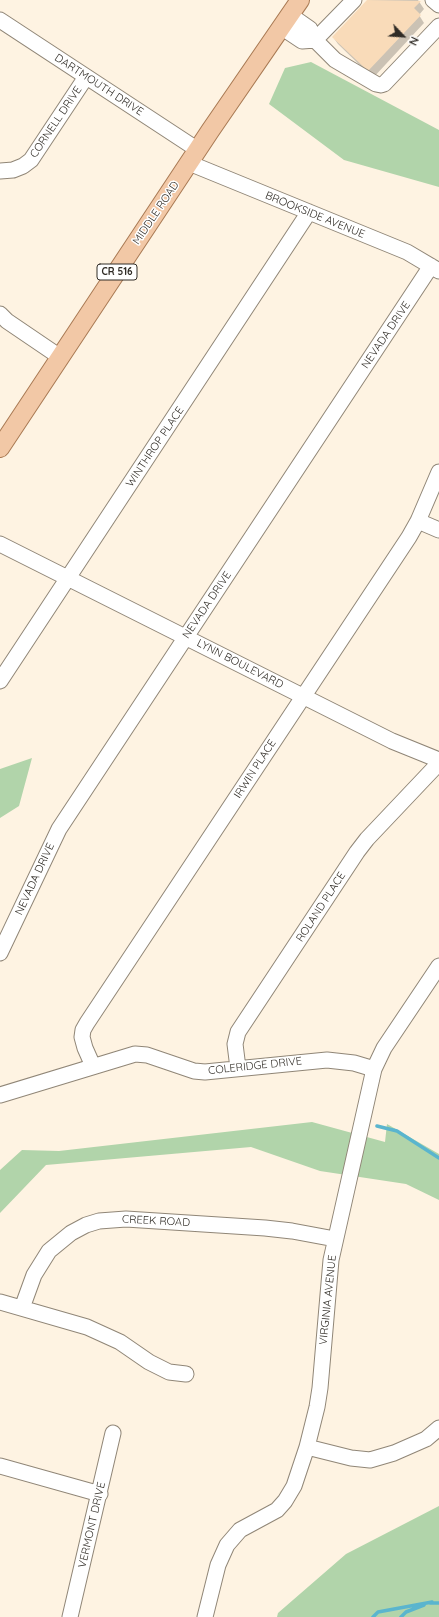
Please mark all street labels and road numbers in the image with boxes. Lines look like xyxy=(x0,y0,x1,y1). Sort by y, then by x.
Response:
street label: DARTMOUTH DRIVE xyxy=(52,51,146,119)
street label: CORNELL DRIVE xyxy=(27,84,85,160)
street label: MIDDLE ROAD xyxy=(130,179,182,247)
street label: BROOKSIDE AVENUE xyxy=(263,189,367,241)
road number: CR 516 xyxy=(97,264,137,280)
street label: NEVADA DRIVE xyxy=(359,299,413,371)
street label: WINTHROP PLACE xyxy=(123,404,187,490)
street label: NEVADA DRIVE xyxy=(180,569,234,641)
street label: LYNN BOULEVARD xyxy=(195,637,285,691)
street label: IRWIN PLACE xyxy=(231,737,279,801)
street label: NEVADA DRIVE xyxy=(13,841,57,917)
street label: ROLAND PLACE xyxy=(294,870,348,944)
street label: COLERIDGE DRIVE xyxy=(207,1055,303,1077)
street label: CREEK ROAD xyxy=(122,1213,190,1229)
street label: VIRGINIA AVENUE xyxy=(317,1254,339,1346)
street label: VERMONT DRIVE xyxy=(76,1481,108,1569)

